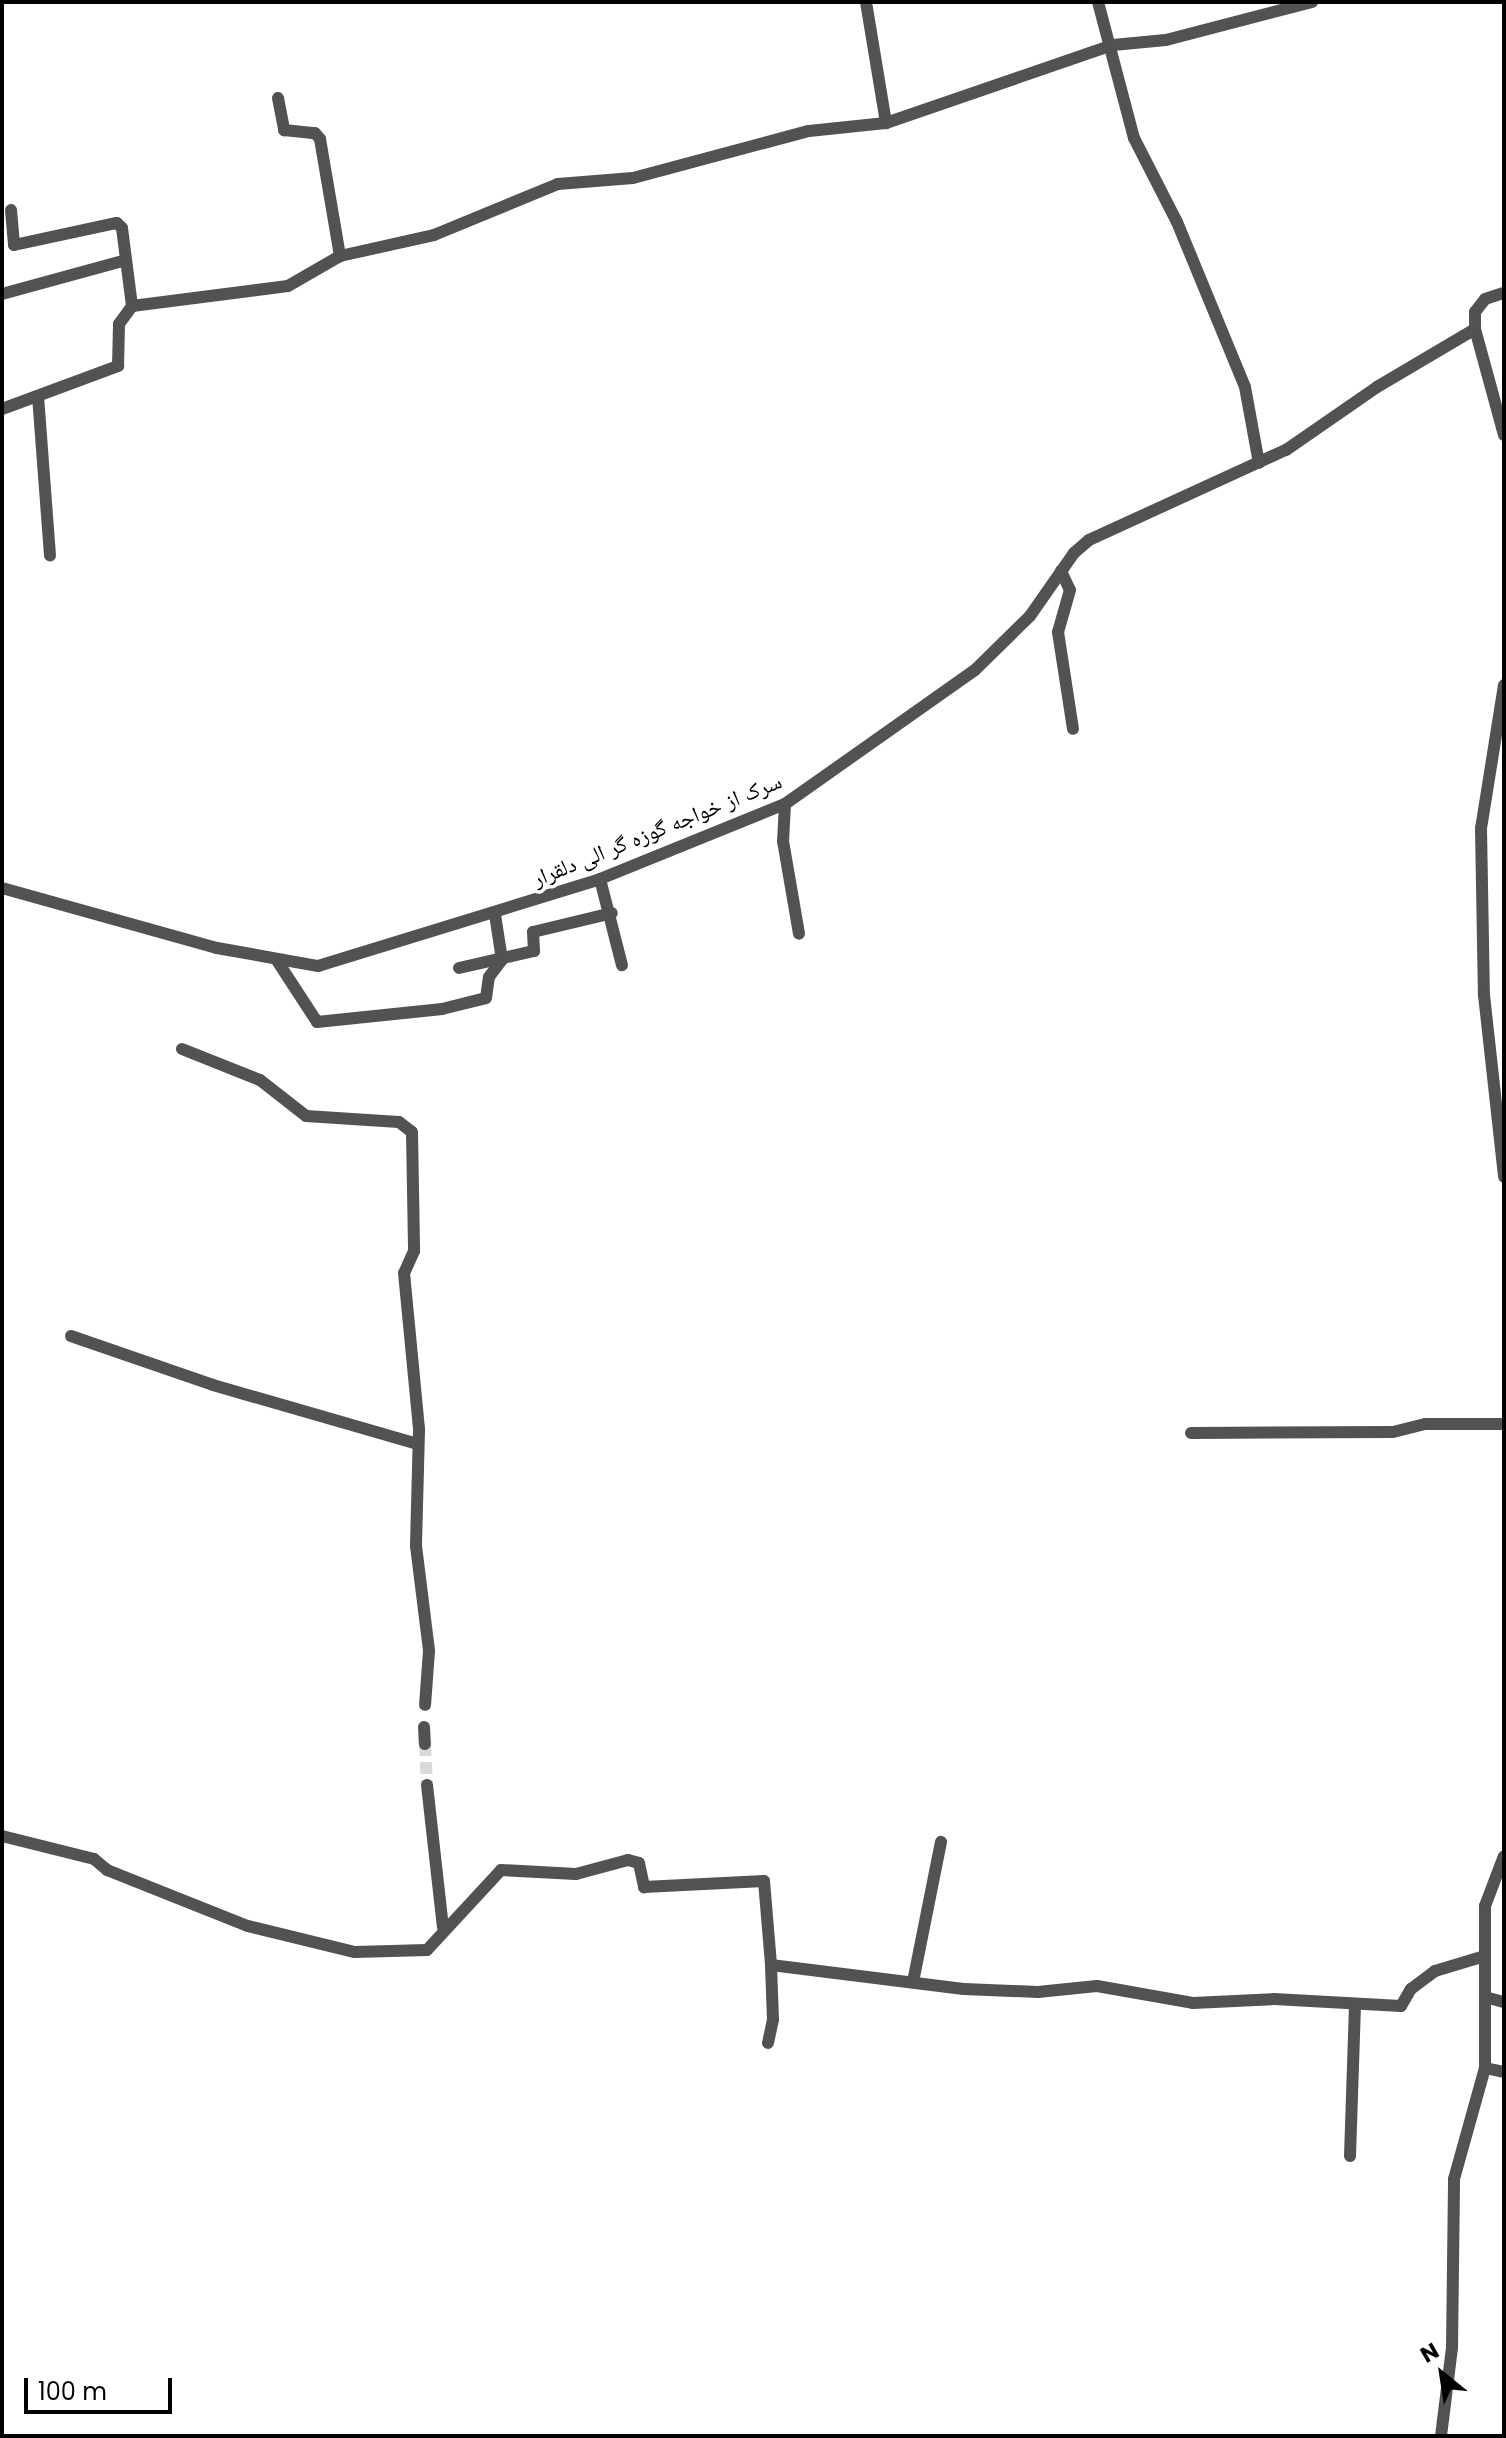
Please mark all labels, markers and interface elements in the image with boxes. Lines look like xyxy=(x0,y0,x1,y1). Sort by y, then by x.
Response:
street label: سرک از خواجه گوزه گر الی دلقرار xyxy=(529,768,785,892)
north arrow xyxy=(1402,2334,1482,2414)
text: N xyxy=(1415,2335,1445,2370)
scale bar xyxy=(28,2362,176,2412)
text: 100 m xyxy=(38,2375,107,2408)

